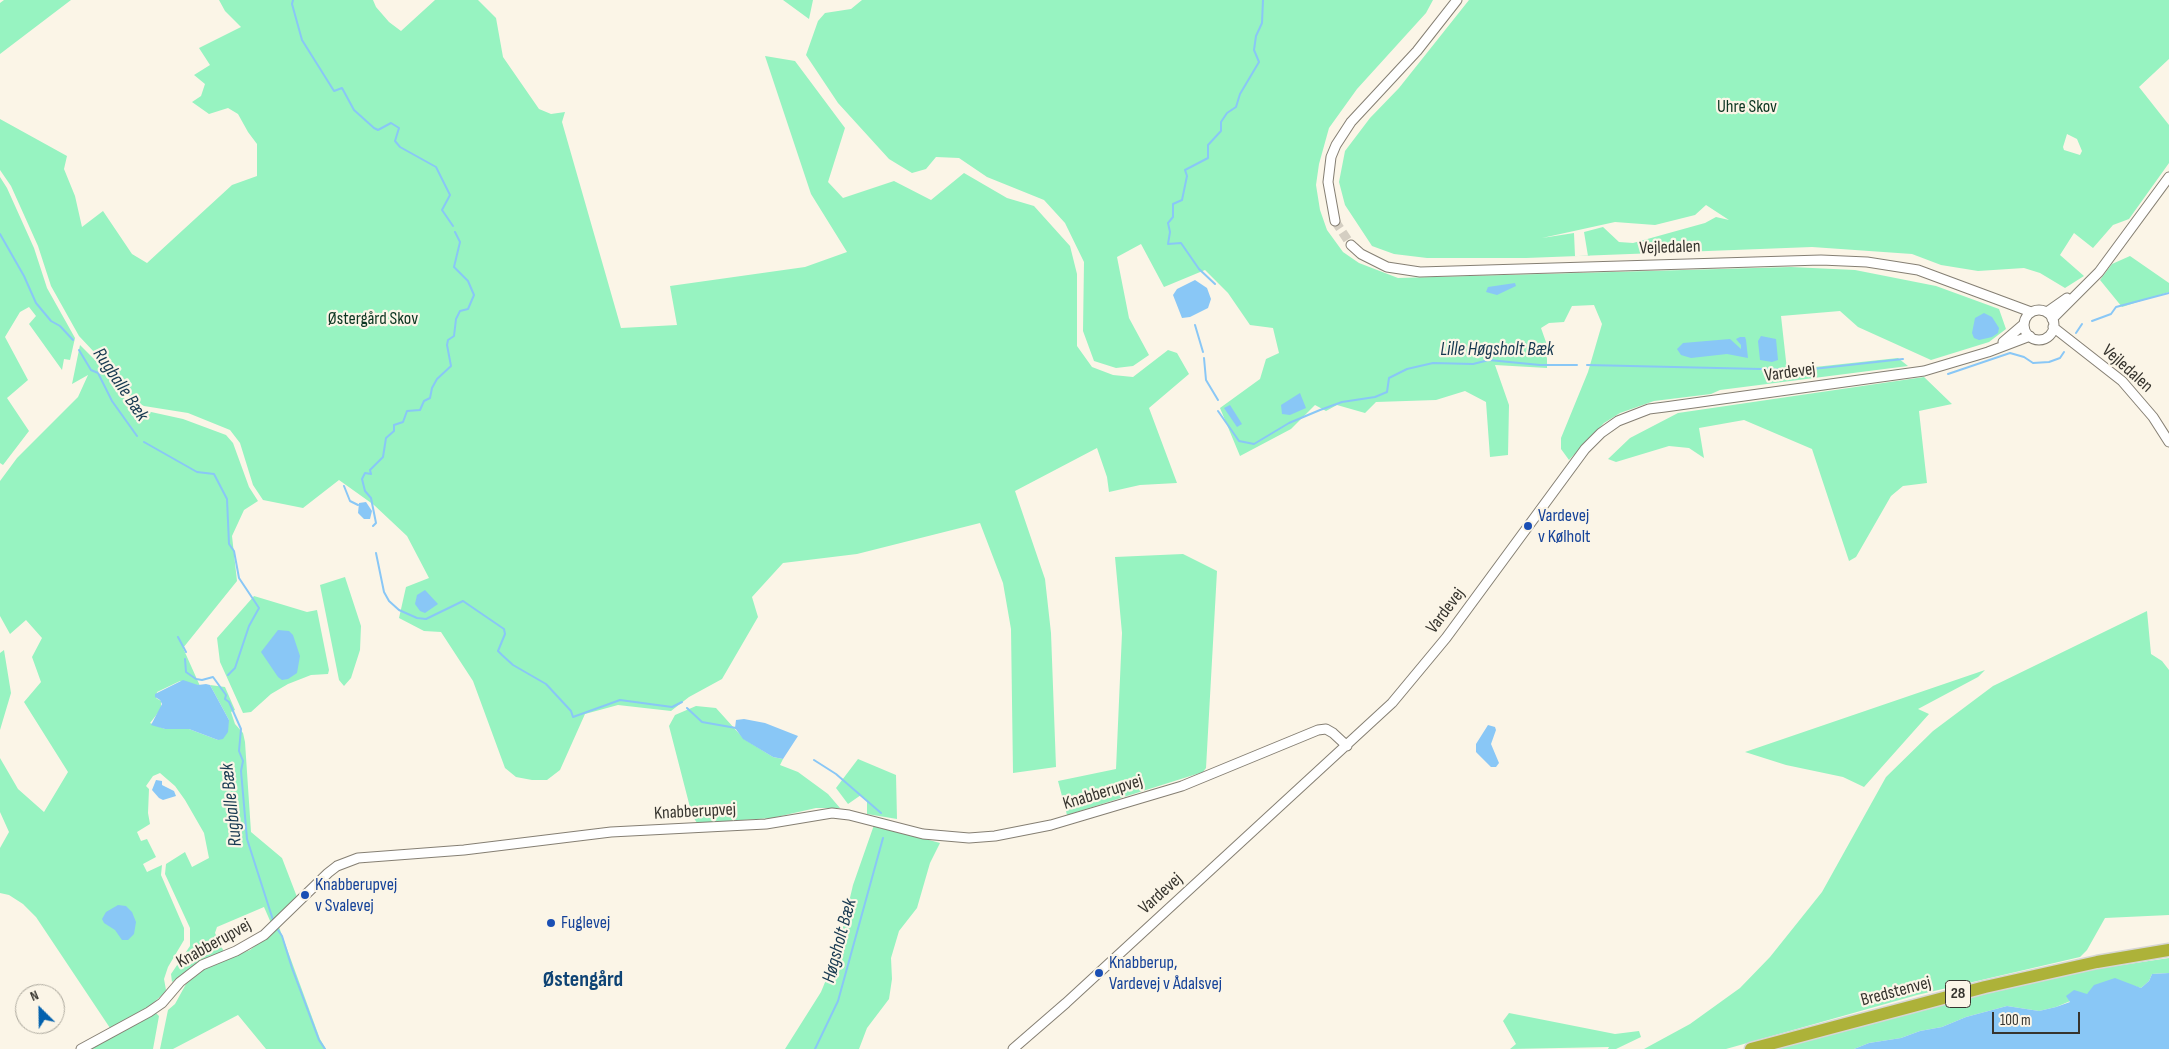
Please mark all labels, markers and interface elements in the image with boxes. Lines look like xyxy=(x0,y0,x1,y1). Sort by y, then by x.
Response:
park label: Uhre Skov xyxy=(1717,96,1777,118)
street label: Vejledalen xyxy=(1639,236,1701,260)
park label: Østergård Skov xyxy=(328,308,418,330)
water label: Lille Høgsholt Bæk xyxy=(1440,339,1554,361)
street label: Vejledalen xyxy=(2097,340,2157,398)
water label: Rugballe Bæk xyxy=(87,344,153,426)
street label: Vardevej xyxy=(1763,359,1817,387)
place label: Vardevej v Kølholt xyxy=(1538,505,1590,548)
marker: Vardevej v Kølholt xyxy=(1522,520,1534,532)
street label: Vardevej xyxy=(1422,584,1470,638)
water label: Rugballe Bæk xyxy=(216,762,248,848)
street label: Knabberupvej xyxy=(1061,771,1145,815)
street label: Knabberupvej xyxy=(653,799,737,825)
street label: Vardevej xyxy=(1135,869,1187,919)
place label: Knabberupvej v Svalevej xyxy=(315,874,397,916)
marker: Knabberupvej v Svalevej xyxy=(299,889,311,901)
water label: Høgsholt Bæk xyxy=(818,896,862,986)
place label: Fuglevej xyxy=(561,912,610,934)
street label: Knabberupvej xyxy=(173,915,255,973)
marker: Fuglevej xyxy=(545,917,557,929)
place label: Knabberup, Vardevej v Ådalsvej xyxy=(1109,952,1222,994)
district label: Østengård xyxy=(543,967,623,993)
marker: Knabberup, Vardevej v Ådalsvej xyxy=(1093,967,1105,979)
street label: Bredstenvej xyxy=(1859,972,1933,1012)
road number: 28 xyxy=(1946,981,1970,1008)
north arrow xyxy=(15,984,65,1034)
text: N xyxy=(28,986,41,1005)
scale bar xyxy=(1994,1002,2082,1034)
text: 100 m xyxy=(2000,1011,2031,1030)

